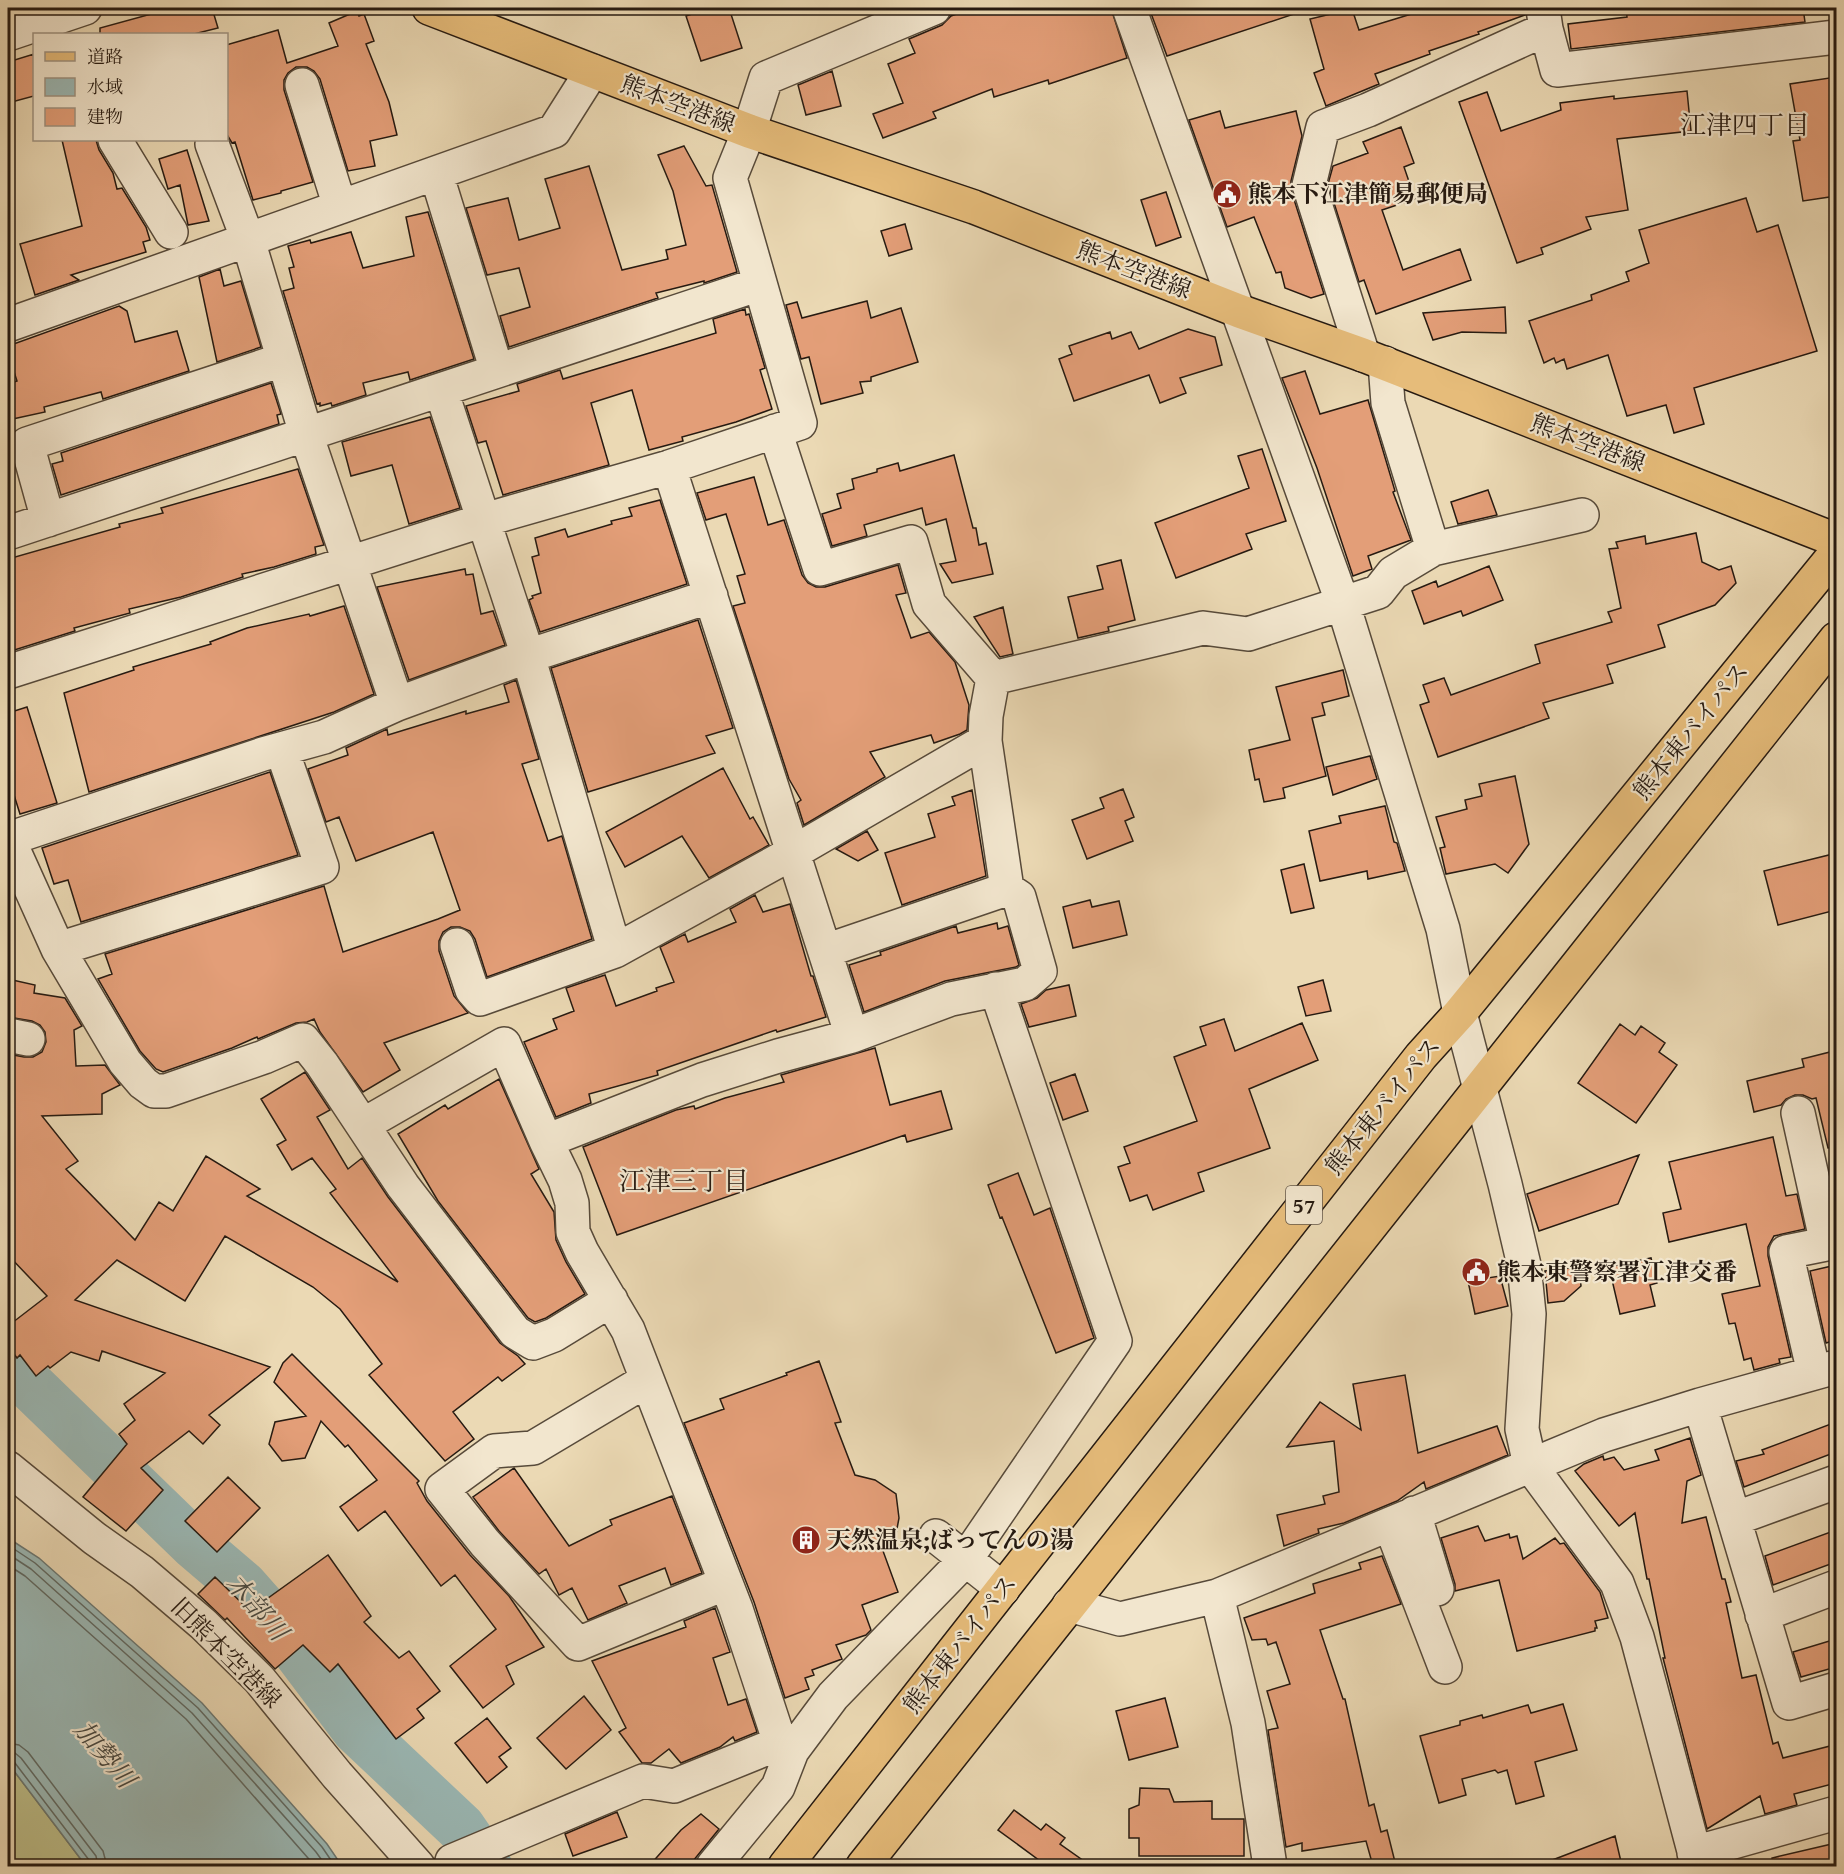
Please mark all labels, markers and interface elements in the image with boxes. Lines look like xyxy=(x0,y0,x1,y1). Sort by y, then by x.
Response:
legend xyxy=(33,33,228,141)
text: 道路 xyxy=(87,43,123,70)
street label: 熊本空港線 xyxy=(616,66,740,141)
text: 水域 xyxy=(87,73,123,100)
text: 建物 xyxy=(87,103,123,130)
district label: 江津四丁目 xyxy=(1680,105,1810,144)
place label: 熊本下江津簡易郵便局 xyxy=(1248,176,1488,211)
public building icon: 熊本下江津簡易郵便局 xyxy=(1211,178,1243,210)
street label: 熊本空港線 xyxy=(1072,232,1196,307)
street label: 熊本空港線 xyxy=(1526,405,1650,480)
street label: 熊本東バイパス xyxy=(1624,655,1757,807)
street label: 熊本東バイパス xyxy=(1316,1030,1449,1182)
district label: 江津三丁目 xyxy=(619,1161,749,1200)
road number: 57 xyxy=(1286,1186,1322,1224)
place label: 熊本東警察署江津交番 xyxy=(1497,1254,1737,1289)
public building icon: 熊本東警察署江津交番 xyxy=(1460,1256,1492,1288)
place label: 天然温泉;ばってんの湯 xyxy=(827,1522,1074,1557)
building icon: 天然温泉;ばってんの湯 xyxy=(790,1524,822,1556)
water label: 木部川 xyxy=(217,1564,300,1651)
street label: 熊本東バイパス xyxy=(894,1567,1025,1720)
street label: 旧熊本空港線 xyxy=(163,1589,290,1716)
water label: 加勢川 xyxy=(65,1711,147,1798)

